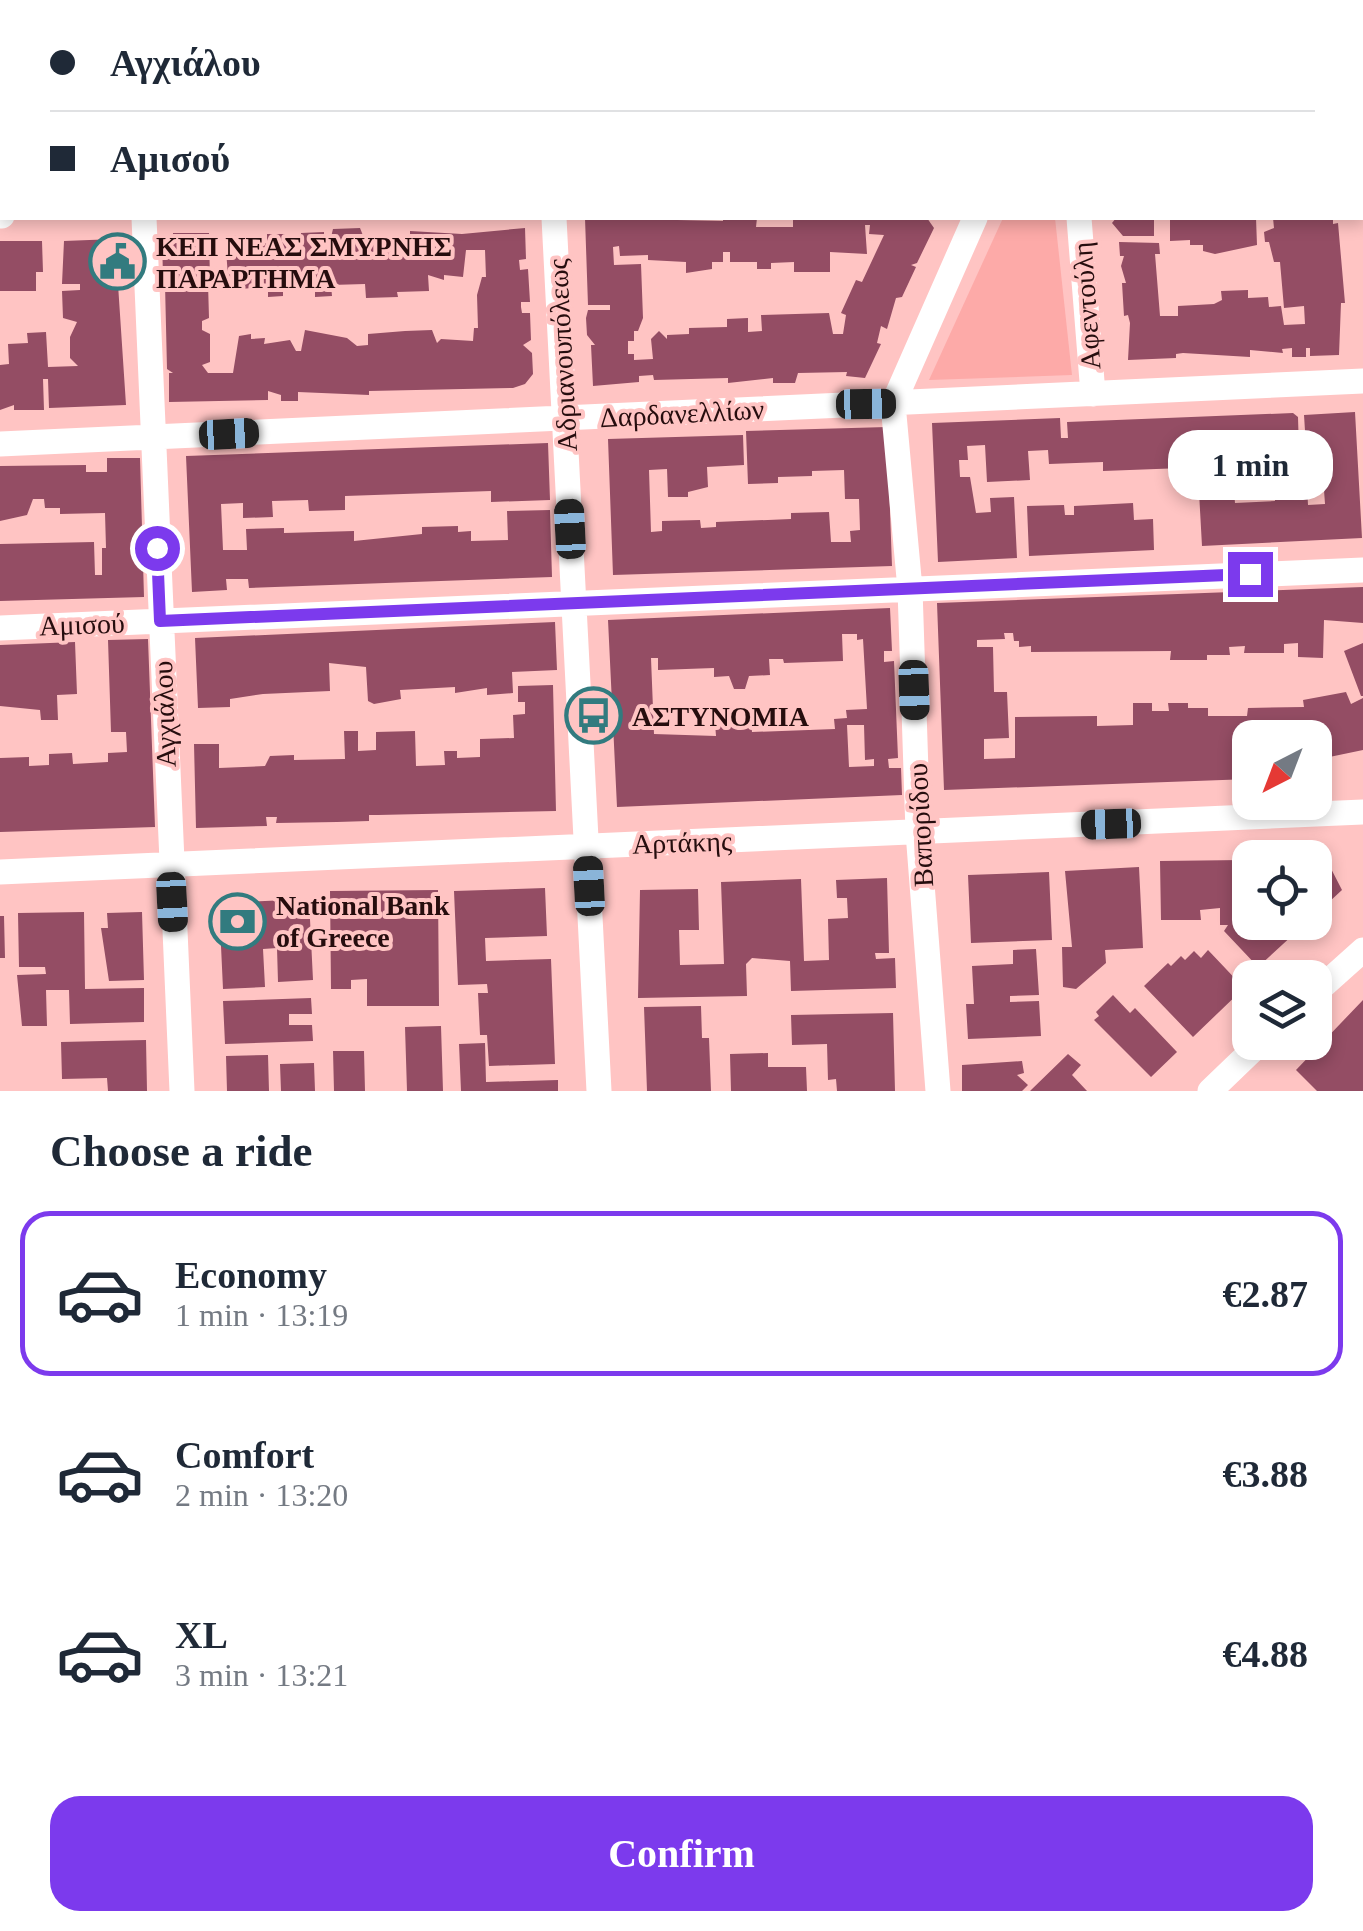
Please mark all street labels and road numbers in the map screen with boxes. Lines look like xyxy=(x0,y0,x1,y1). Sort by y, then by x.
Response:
street label: Αφεντούλη xyxy=(1067,241,1106,371)
street label: Αδριανουπόλεως xyxy=(542,258,583,452)
street label: Δαρδανελλίων xyxy=(599,394,765,433)
street label: Αμισού xyxy=(39,608,125,641)
street label: Αγχιάλου xyxy=(147,660,182,768)
street label: Βαπορίδου xyxy=(902,762,939,888)
street label: Αρτάκης xyxy=(632,825,733,860)

